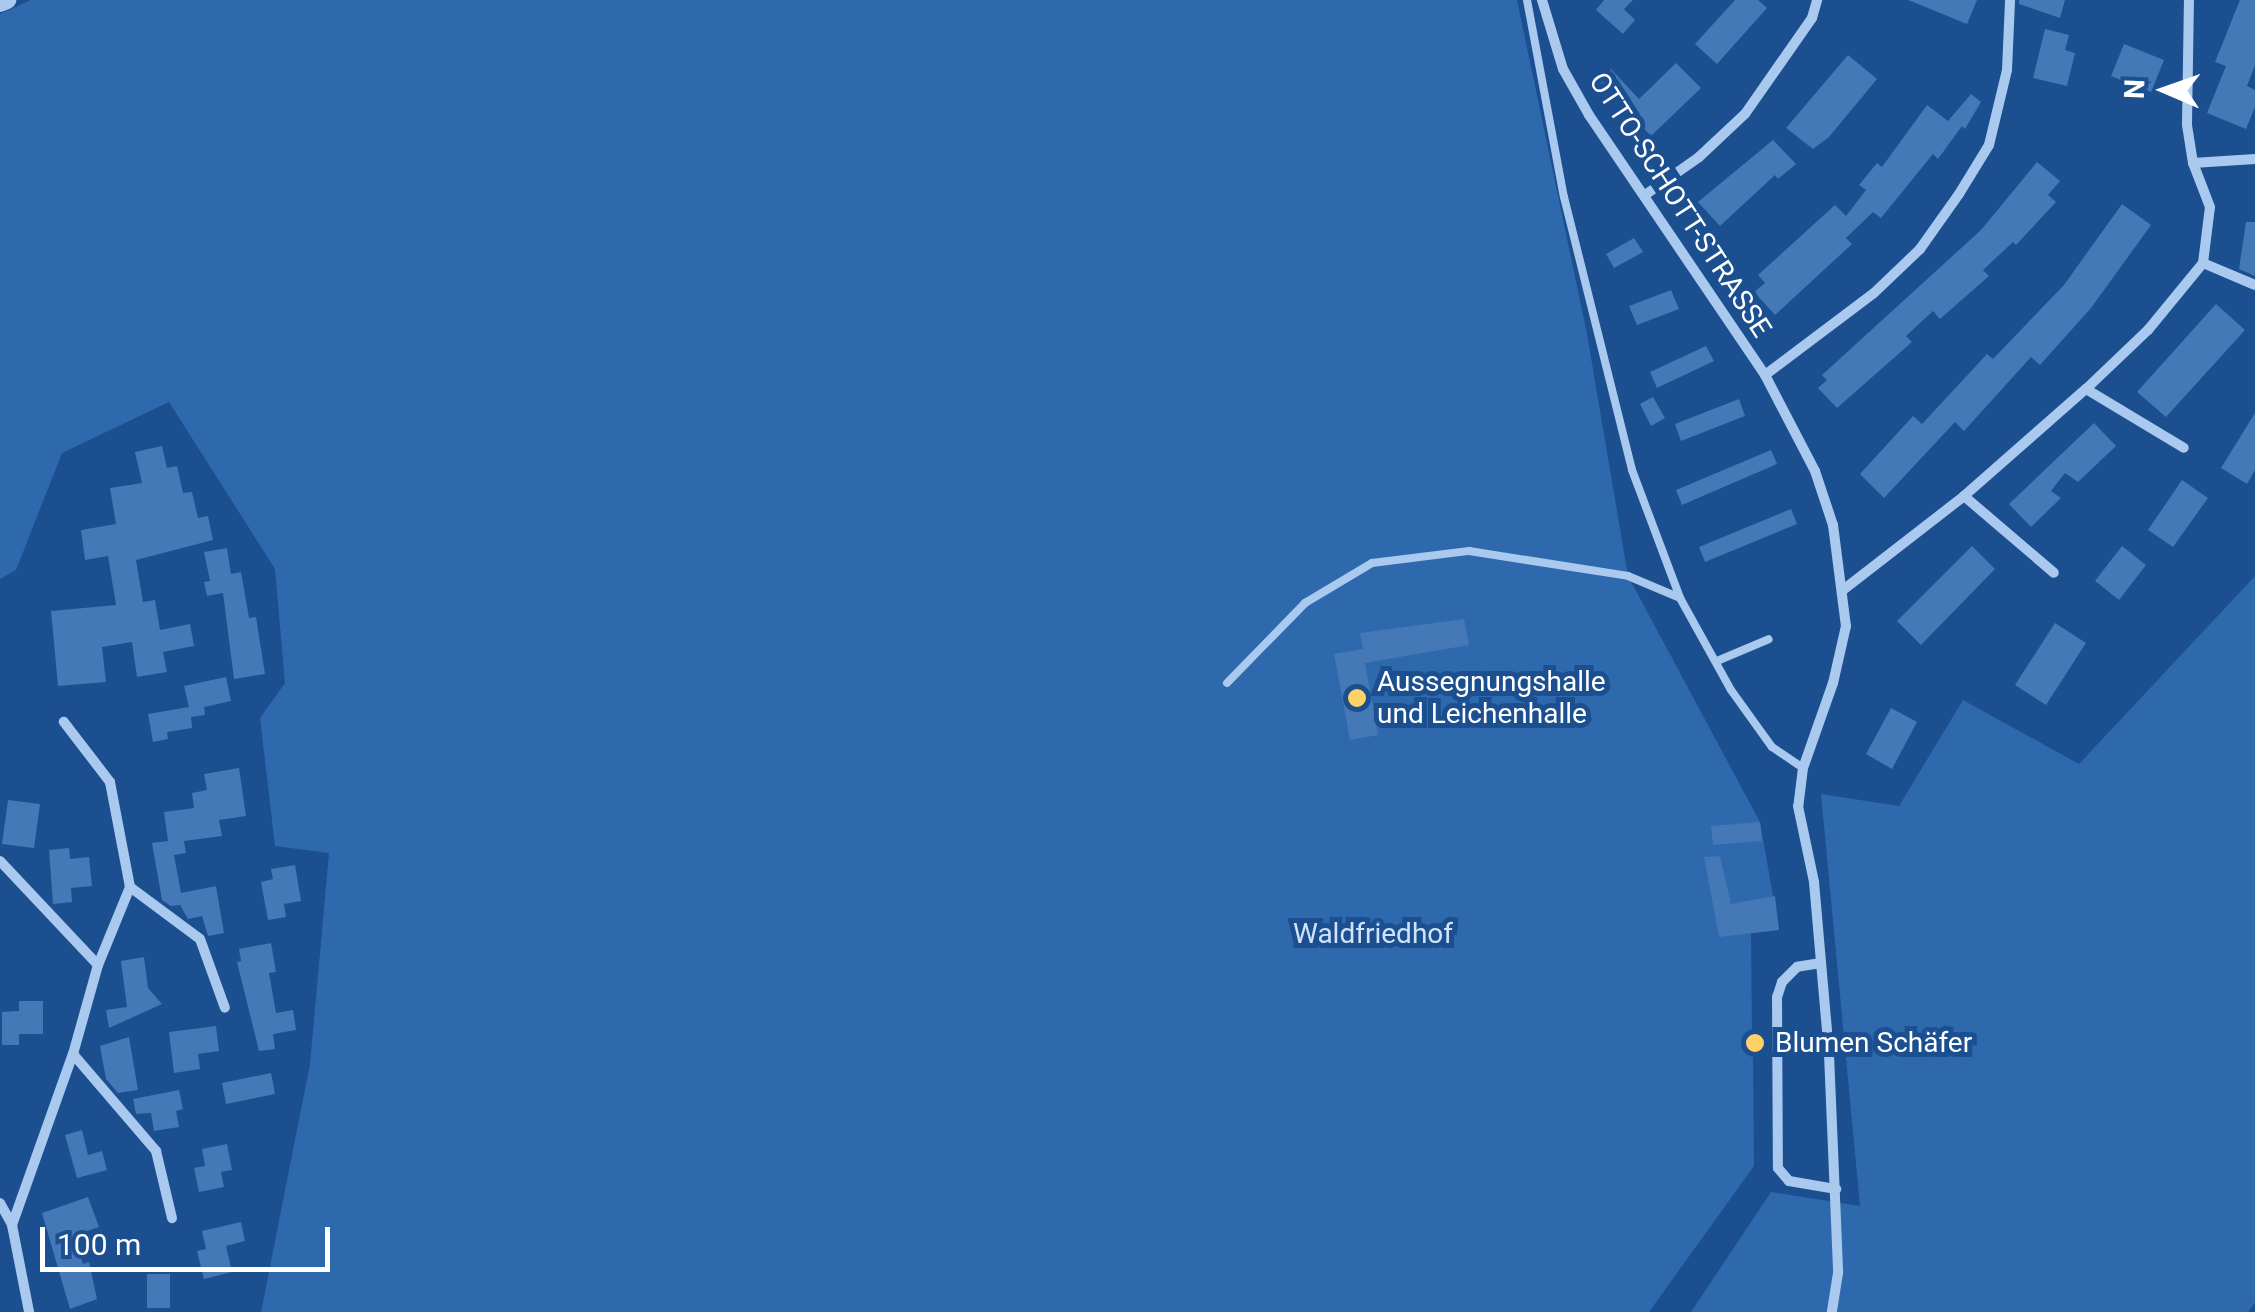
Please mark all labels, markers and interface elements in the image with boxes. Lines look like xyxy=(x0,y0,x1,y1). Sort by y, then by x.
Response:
north arrow xyxy=(2115,40,2215,140)
street label: OTTO-SCHOTT-STRASSE xyxy=(1582,66,1778,344)
text: N xyxy=(2118,78,2151,99)
place label: Aussegnungshalle und Leichenhalle xyxy=(1377,665,1606,731)
marker: Aussegnungshalle und Leichenhalle xyxy=(1346,687,1368,709)
park label: Waldfriedhof xyxy=(1293,917,1453,951)
place label: Blumen Schäfer xyxy=(1775,1026,1972,1060)
marker: Blumen Schäfer xyxy=(1744,1032,1766,1054)
scale bar xyxy=(45,1207,335,1269)
text: 100 m xyxy=(57,1227,141,1262)

